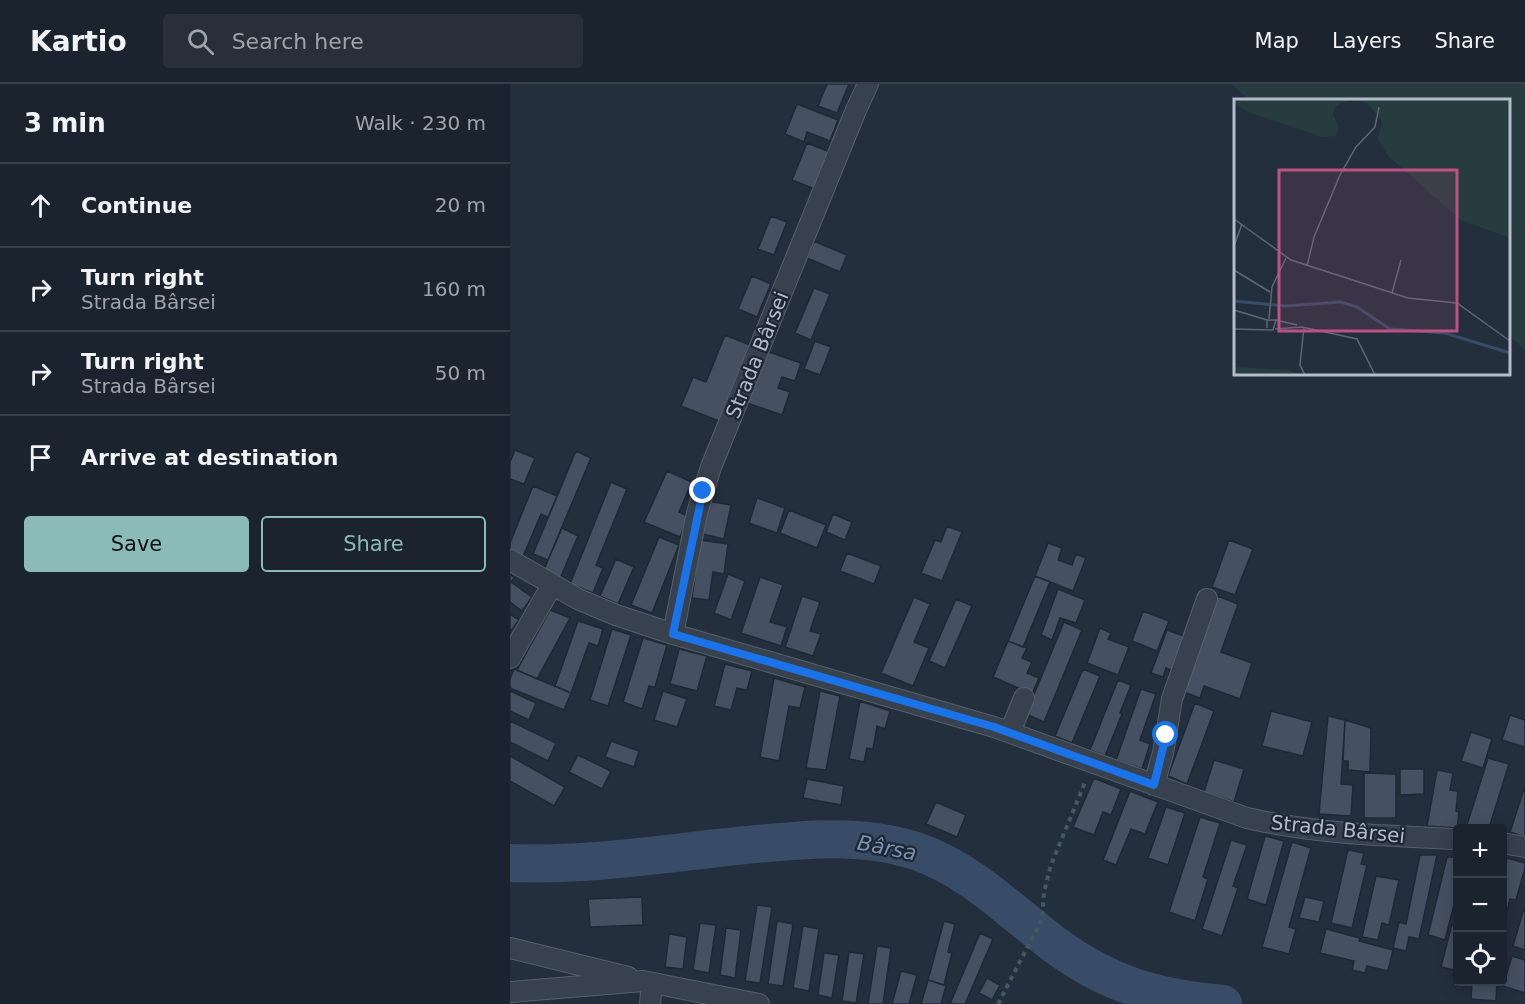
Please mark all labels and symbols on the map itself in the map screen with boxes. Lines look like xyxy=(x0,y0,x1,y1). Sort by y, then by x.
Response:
inset map xyxy=(1234,99,1510,375)
street label: Strada Bârsei xyxy=(721,288,793,422)
route end xyxy=(689,477,715,503)
route start xyxy=(1152,721,1178,747)
street label: Strada Bârsei xyxy=(1270,810,1406,848)
water label: Bârsa xyxy=(855,831,919,865)

